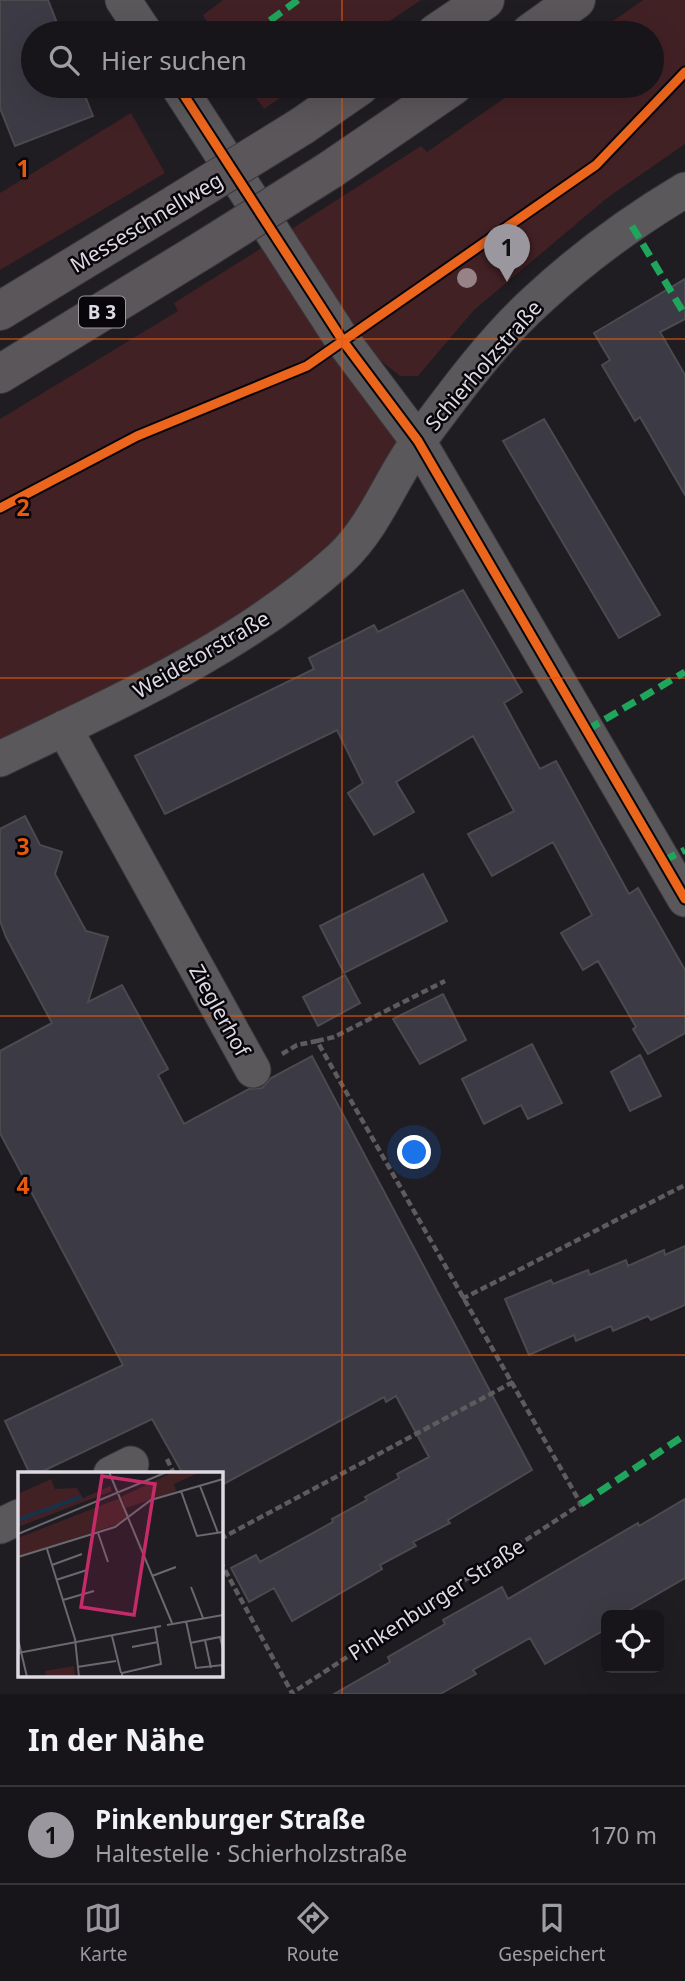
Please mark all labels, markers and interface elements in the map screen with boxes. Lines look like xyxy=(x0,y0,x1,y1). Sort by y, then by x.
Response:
search box xyxy=(21,21,664,98)
icon: search xyxy=(45,41,83,79)
text: Hier suchen xyxy=(101,42,247,78)
text: 1 xyxy=(16,152,30,184)
street label: Messeschnellweg xyxy=(65,165,227,279)
pin: 1 xyxy=(484,224,530,282)
street label: Schierholzstraße xyxy=(419,294,547,436)
road number: B 3 xyxy=(79,296,125,328)
text: 2 xyxy=(16,491,30,523)
street label: Weidetorstraße xyxy=(128,604,274,704)
text: 3 xyxy=(16,830,30,862)
street label: Zieglerhof xyxy=(183,959,258,1063)
your location xyxy=(397,1135,431,1169)
text: 4 xyxy=(16,1169,30,1201)
inset map xyxy=(18,1472,222,1676)
street label: Pinkenburger Straße xyxy=(343,1532,529,1666)
map controls xyxy=(601,1610,664,1673)
button: locate xyxy=(601,1610,664,1673)
text: In der Nähe xyxy=(28,1719,205,1760)
text: Pinkenburger Straße xyxy=(95,1801,366,1837)
text: 1 xyxy=(44,1819,58,1851)
text: 170 m xyxy=(590,1819,657,1851)
text: Haltestelle · Schierholzstraße xyxy=(95,1837,407,1869)
tab: Karte xyxy=(80,1899,127,1967)
tab: Route xyxy=(286,1899,339,1967)
tab: Gespeichert xyxy=(498,1899,605,1967)

